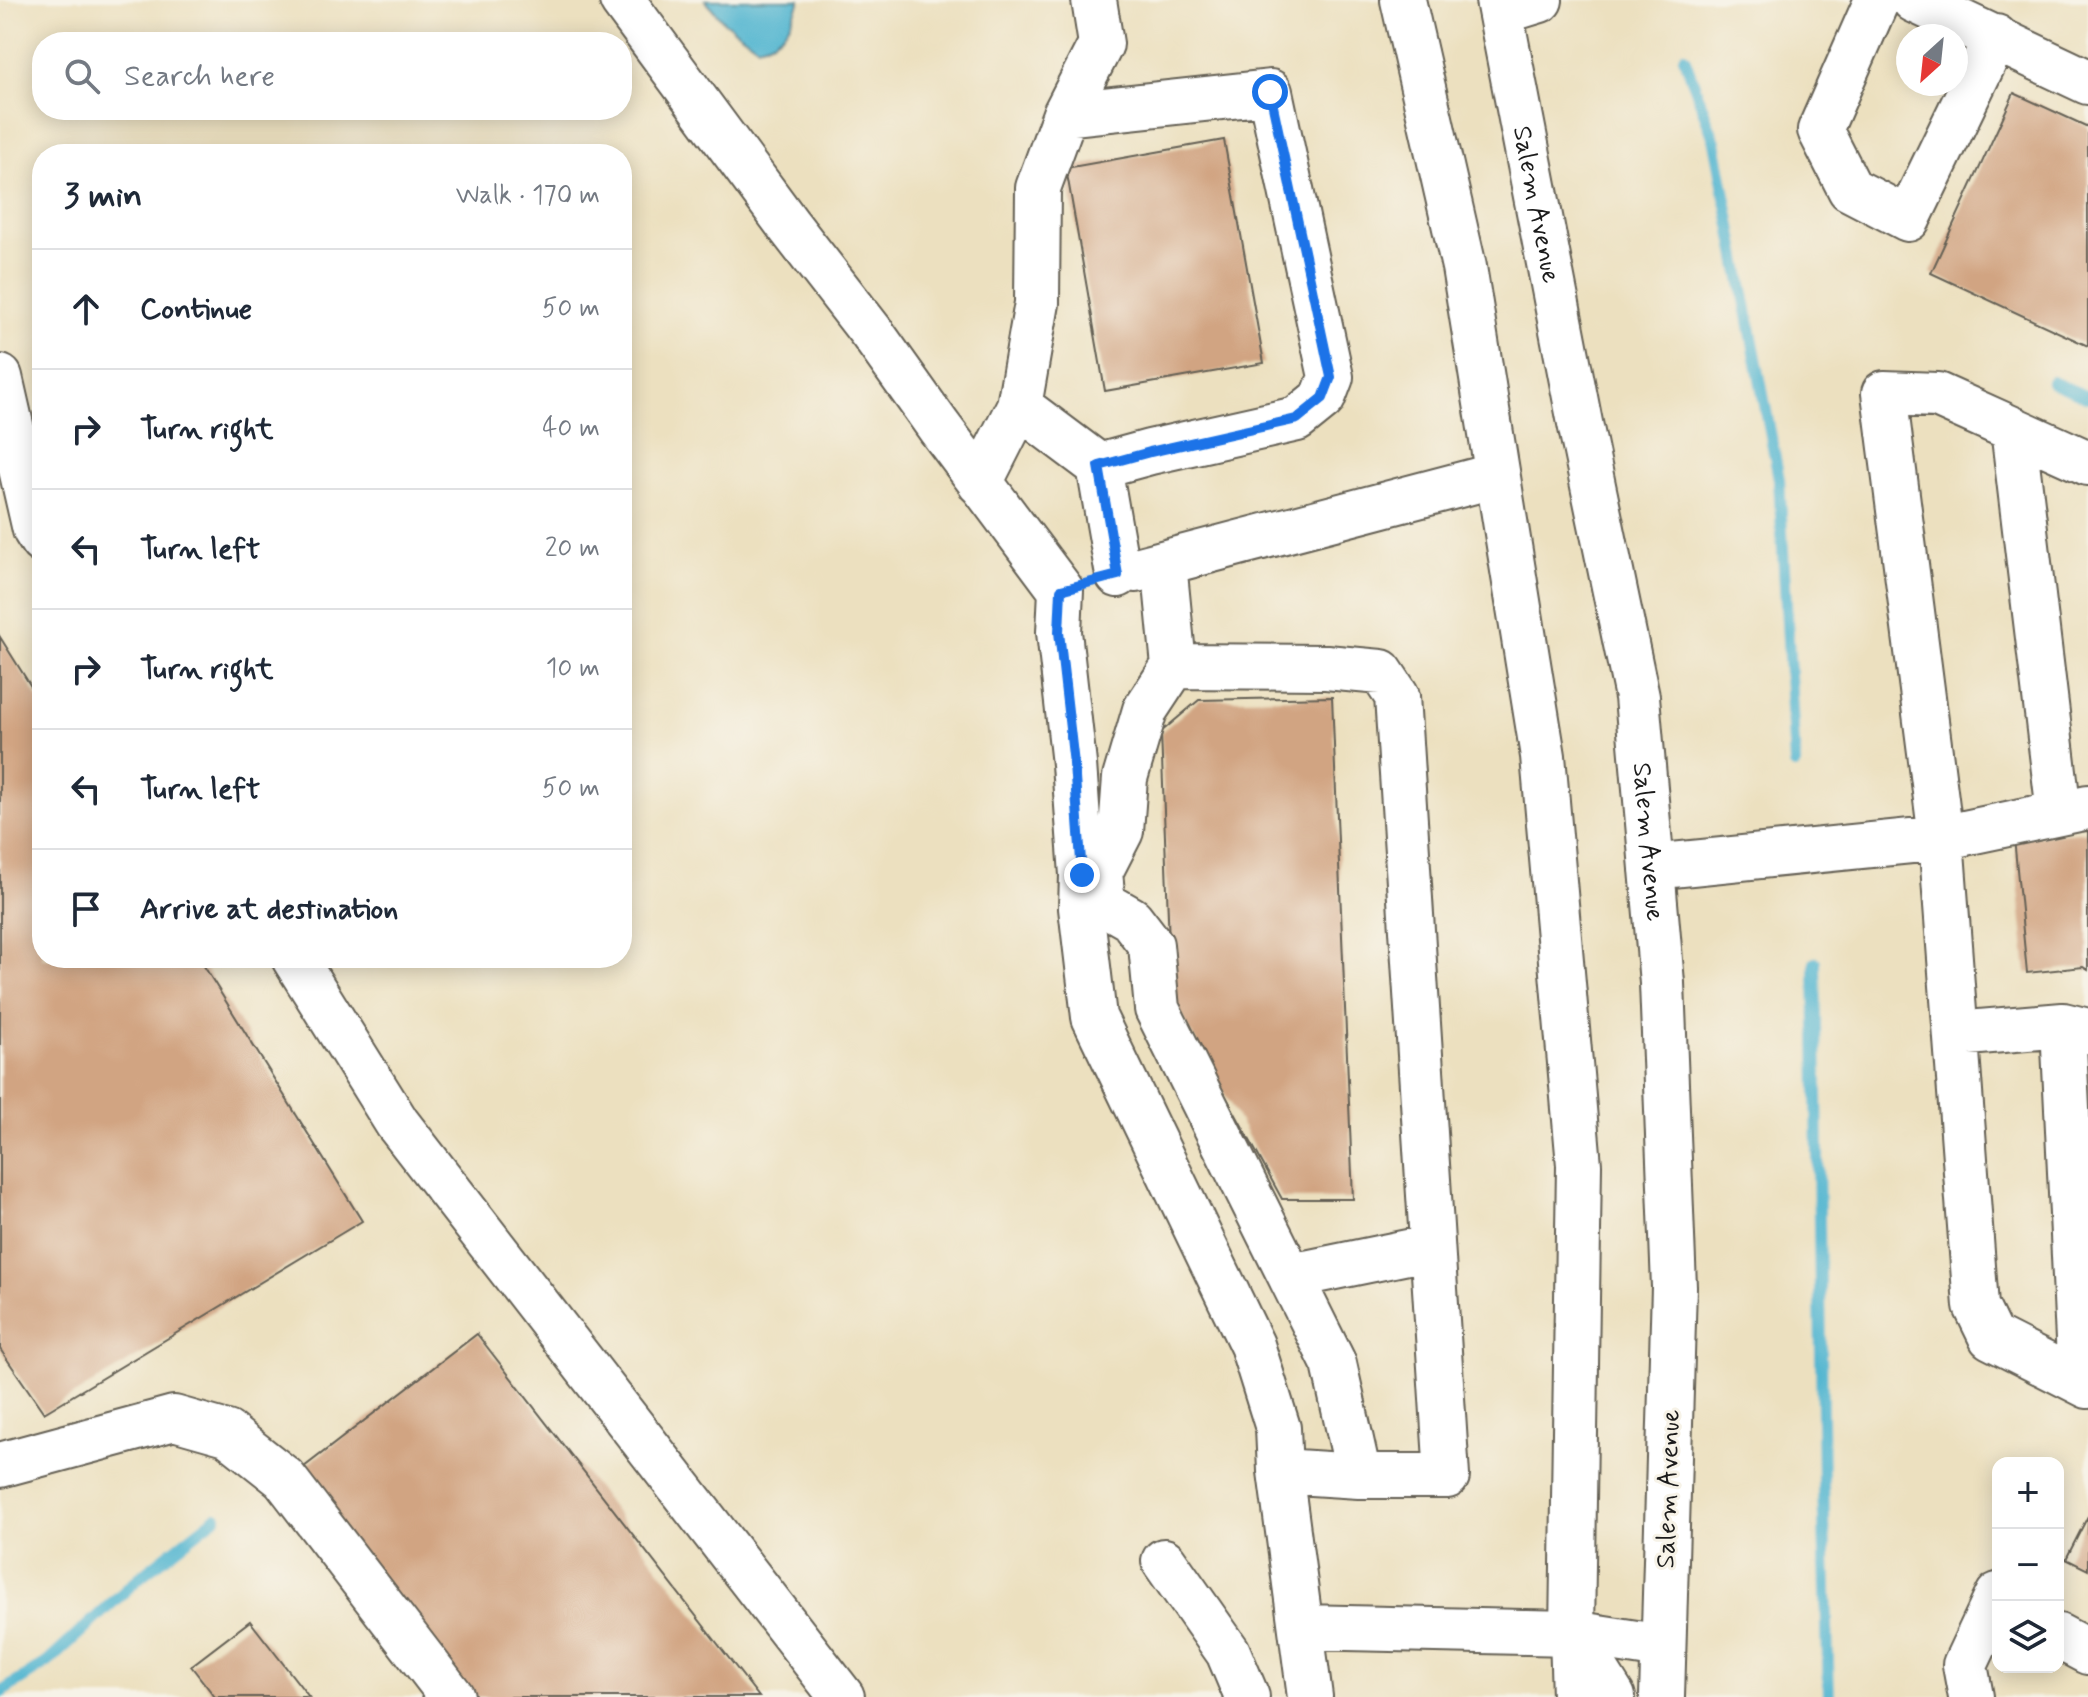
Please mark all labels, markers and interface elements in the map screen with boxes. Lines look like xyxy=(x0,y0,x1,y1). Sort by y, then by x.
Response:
north arrow xyxy=(1896,24,1968,96)
search box xyxy=(32,32,632,120)
icon: search xyxy=(60,54,104,98)
text: Search here xyxy=(124,57,275,96)
route start xyxy=(1252,74,1288,110)
street label: Salem Avenue xyxy=(1504,123,1567,286)
text: 3 min xyxy=(64,174,142,219)
text: Walk · 170 m xyxy=(456,179,600,213)
icon: ahead xyxy=(64,287,108,331)
text: Continue xyxy=(140,290,252,329)
text: 50 m xyxy=(542,292,600,326)
icon: right xyxy=(64,407,108,451)
text: Turn right xyxy=(140,410,273,449)
text: 40 m xyxy=(542,412,600,446)
icon: left xyxy=(64,527,108,571)
text: Turn left xyxy=(140,530,260,569)
text: 20 m xyxy=(545,532,600,566)
icon: right xyxy=(64,647,108,691)
text: Turn right xyxy=(140,650,273,689)
text: 10 m xyxy=(546,652,600,686)
street label: Salem Avenue xyxy=(1624,761,1672,923)
icon: left xyxy=(64,767,108,811)
text: Turn left xyxy=(140,770,260,809)
text: 50 m xyxy=(542,772,600,806)
route end xyxy=(1064,857,1100,893)
icon: arrive xyxy=(64,887,108,931)
text: Arrive at destination xyxy=(140,890,398,929)
street label: Salem Avenue xyxy=(1649,1409,1689,1569)
map controls xyxy=(1992,1457,2064,1673)
button: + xyxy=(1992,1457,2064,1529)
button: − xyxy=(1992,1529,2064,1601)
button: layers xyxy=(1992,1601,2064,1673)

